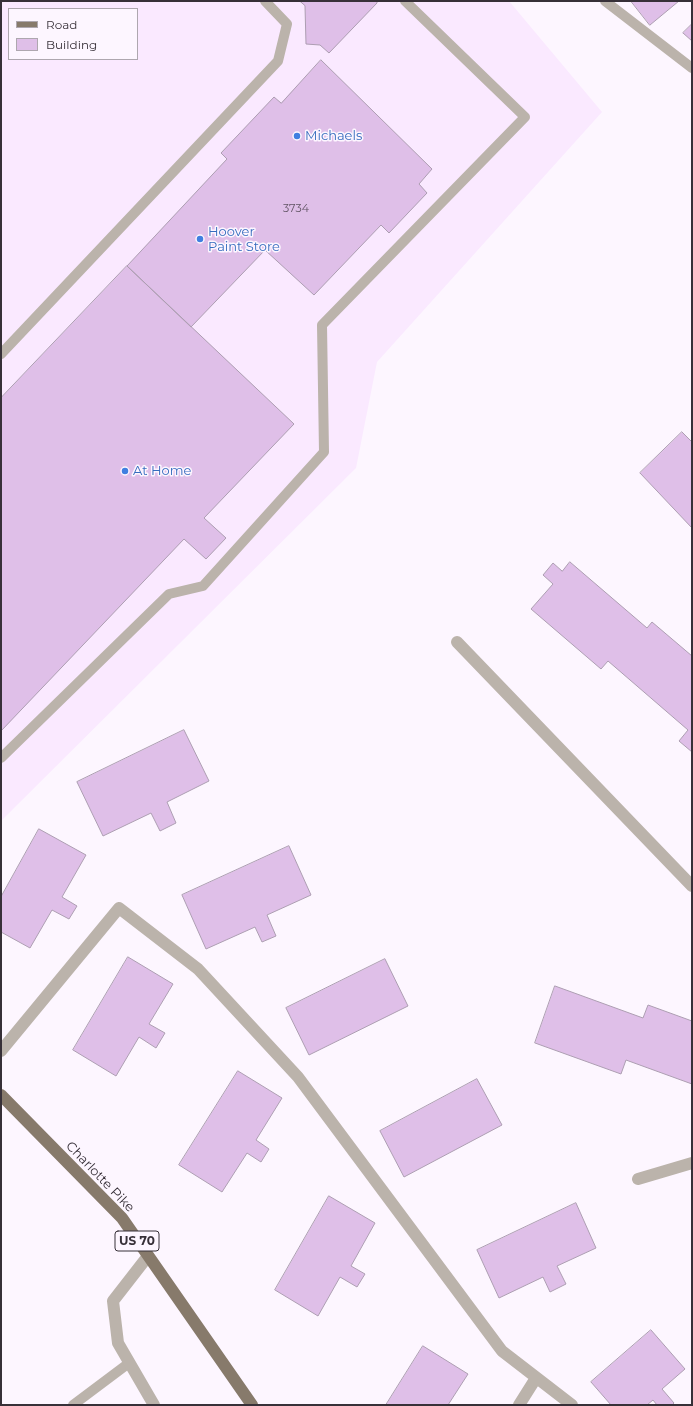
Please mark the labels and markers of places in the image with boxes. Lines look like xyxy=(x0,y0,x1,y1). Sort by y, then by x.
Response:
place label: Michaels xyxy=(305,128,362,144)
marker: Michaels xyxy=(292,131,302,141)
place label: Hoover Paint Store xyxy=(208,224,280,255)
marker: Hoover Paint Store xyxy=(195,234,205,244)
place label: At Home xyxy=(133,463,191,479)
marker: At Home xyxy=(120,466,130,476)

